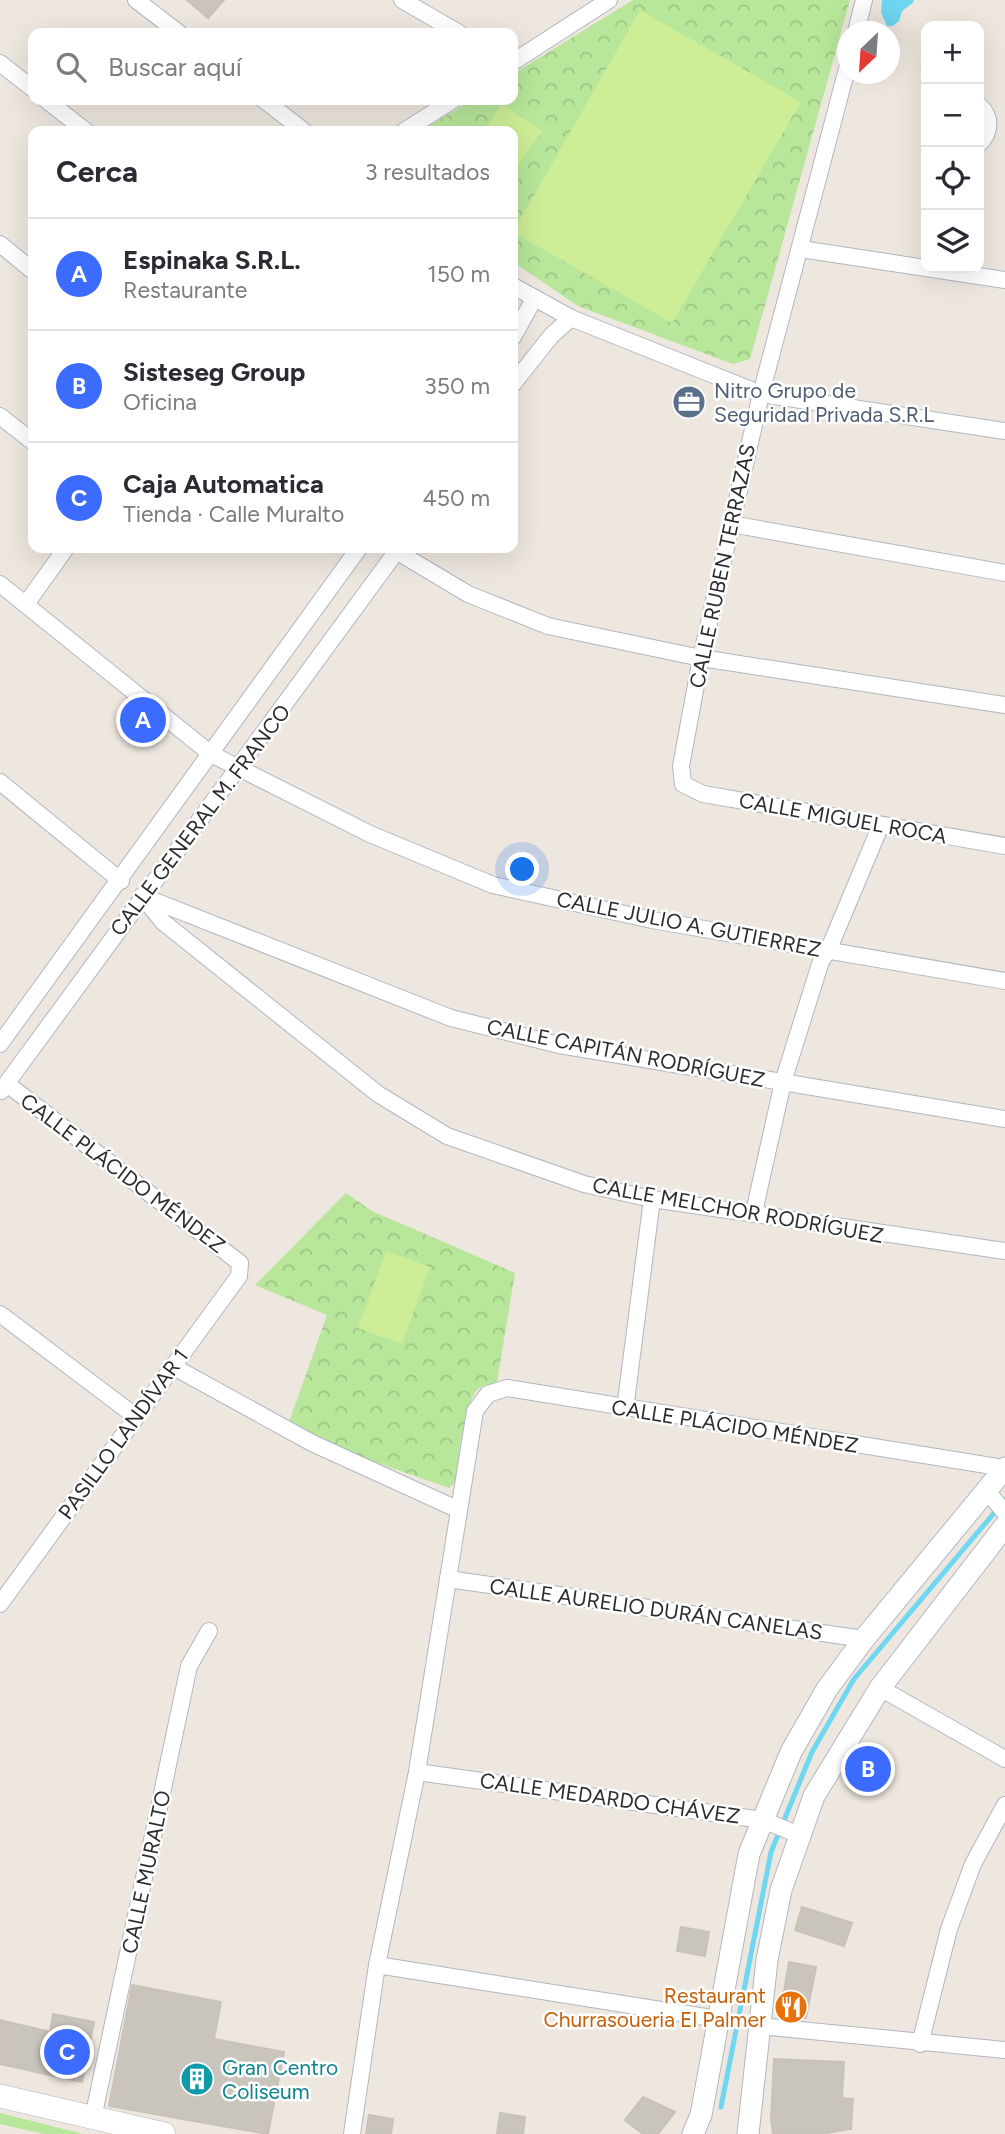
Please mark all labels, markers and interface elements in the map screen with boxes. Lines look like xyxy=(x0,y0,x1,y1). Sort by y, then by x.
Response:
north arrow xyxy=(837,21,900,84)
map controls xyxy=(921,21,984,273)
button: + xyxy=(921,21,984,84)
search box xyxy=(28,28,518,105)
icon: search xyxy=(52,48,90,86)
text: Buscar aquí xyxy=(108,51,242,83)
button: − xyxy=(921,84,984,147)
button: locate xyxy=(921,147,984,210)
text: Cerca xyxy=(56,153,138,190)
text: 3 resultados xyxy=(365,158,490,186)
button: layers xyxy=(921,210,984,273)
text: Espinaka S.R.L. xyxy=(123,244,301,276)
text: A xyxy=(71,260,87,288)
text: 150 m xyxy=(427,260,490,288)
text: Restaurante xyxy=(123,276,247,304)
text: Sisteseg Group xyxy=(123,356,305,388)
text: B xyxy=(72,372,86,400)
text: 350 m xyxy=(424,372,490,400)
place label: Nitro Grupo de Seguridad Privada S.R.L xyxy=(714,378,934,427)
office icon: Nitro Grupo de Seguridad Privada S.R.L xyxy=(670,383,708,421)
text: Oficina xyxy=(123,388,197,416)
street label: CALLE RUBEN TERRAZAS xyxy=(684,442,760,690)
text: Caja Automatica xyxy=(123,468,324,500)
text: C xyxy=(71,484,87,512)
text: 450 m xyxy=(422,484,490,512)
text: Tienda · Calle Muralto xyxy=(123,500,344,528)
pin: A xyxy=(120,694,166,746)
street label: CALLE GENERAL M. FRANCO xyxy=(105,699,295,941)
street label: CALLE MIGUEL ROCA xyxy=(737,787,949,849)
your location xyxy=(505,852,539,886)
street label: CALLE JULIO A. GUTIERREZ xyxy=(555,886,823,962)
street label: CALLE CAPITÁN RODRÍGUEZ xyxy=(485,1014,767,1092)
street label: CALLE PLÁCIDO MÉNDEZ xyxy=(16,1088,230,1258)
street label: CALLE MELCHOR RODRÍGUEZ xyxy=(591,1172,885,1248)
street label: PASILLO LANDÍVAR 1 xyxy=(53,1344,193,1524)
street label: CALLE PLÁCIDO MÉNDEZ xyxy=(610,1394,860,1458)
street label: CALLE AURELIO DURÁN CANELAS xyxy=(488,1573,824,1645)
pin: B xyxy=(845,1743,891,1795)
street label: CALLE MEDARDO CHÁVEZ xyxy=(478,1767,742,1829)
street label: CALLE MURALTO xyxy=(117,1788,175,1956)
place label: Restaurant Churrasoueria El Palmer xyxy=(544,1983,766,2032)
restaurant icon: Restaurant Churrasoueria El Palmer xyxy=(772,1988,810,2026)
pin: C xyxy=(44,2026,90,2078)
place label: Gran Centro Coliseum xyxy=(222,2055,338,2104)
building icon: Gran Centro Coliseum xyxy=(178,2060,216,2098)

